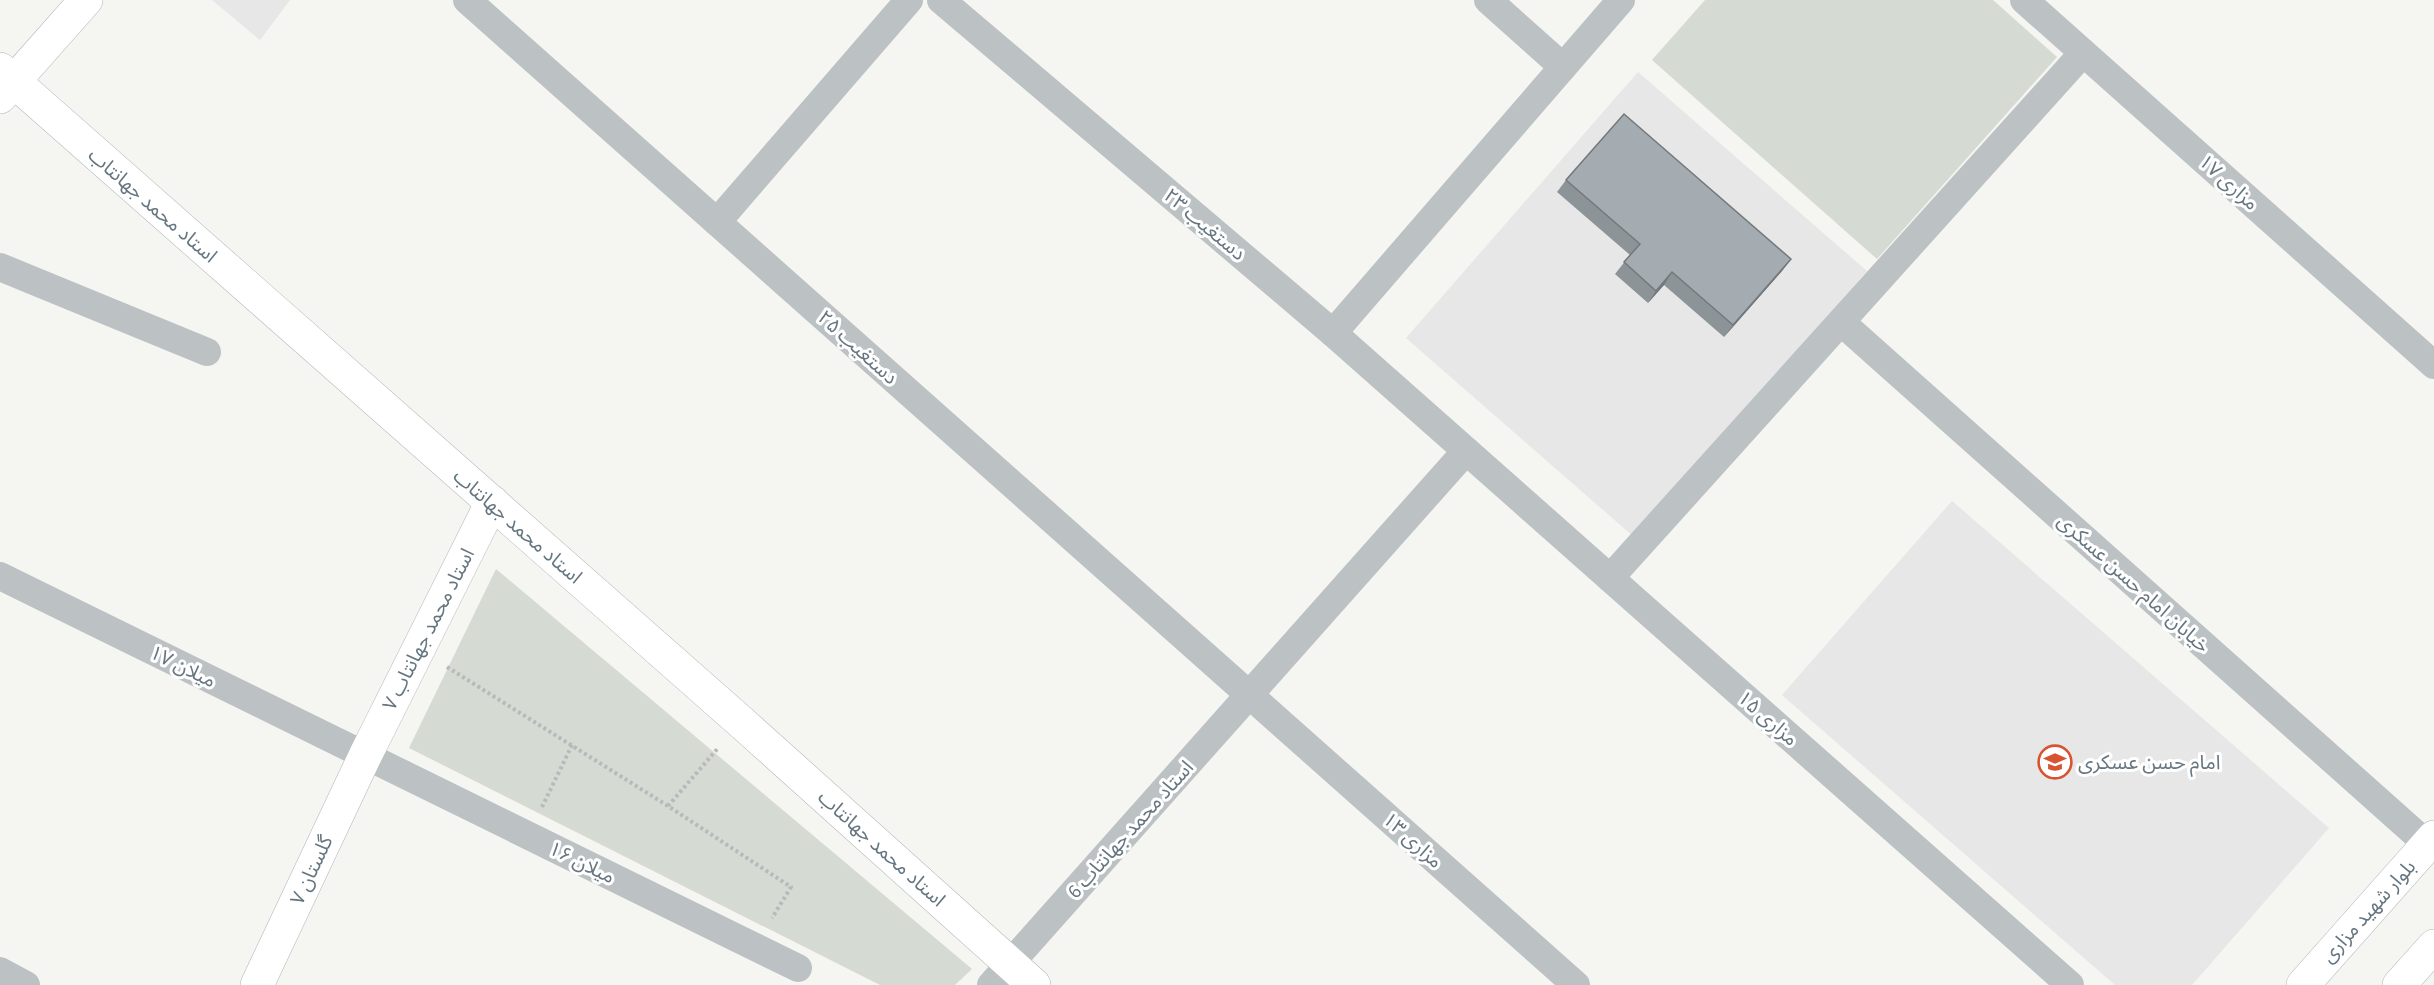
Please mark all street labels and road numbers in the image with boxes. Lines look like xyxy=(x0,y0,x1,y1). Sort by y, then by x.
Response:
street label: استاد محمد جهانتاب xyxy=(82,142,223,270)
street label: مزاری ۱۷ xyxy=(2192,148,2264,217)
street label: دستغیب ۲۳ xyxy=(1157,182,1251,267)
street label: دستغیب ۲۵ xyxy=(811,304,904,391)
street label: استاد محمد جهانتاب xyxy=(447,463,588,591)
street label: خیابان امام حسن عسکری xyxy=(2051,508,2216,660)
street label: استاد محمد جهانتاب ۷ xyxy=(376,544,482,715)
street label: میلان ۱۷ xyxy=(145,639,220,695)
street label: مزاری ۱۵ xyxy=(1731,685,1804,753)
street label: استاد محمد جهانتاب 6 xyxy=(1061,755,1200,905)
street label: استاد محمد جهانتاب xyxy=(811,784,951,914)
street label: مزاری ۱۳ xyxy=(1376,806,1448,875)
street label: گلستان ۷ xyxy=(284,830,340,910)
street label: میلان ۱۶ xyxy=(544,835,619,891)
street label: بلوار شهید مزاری xyxy=(2315,854,2423,969)

